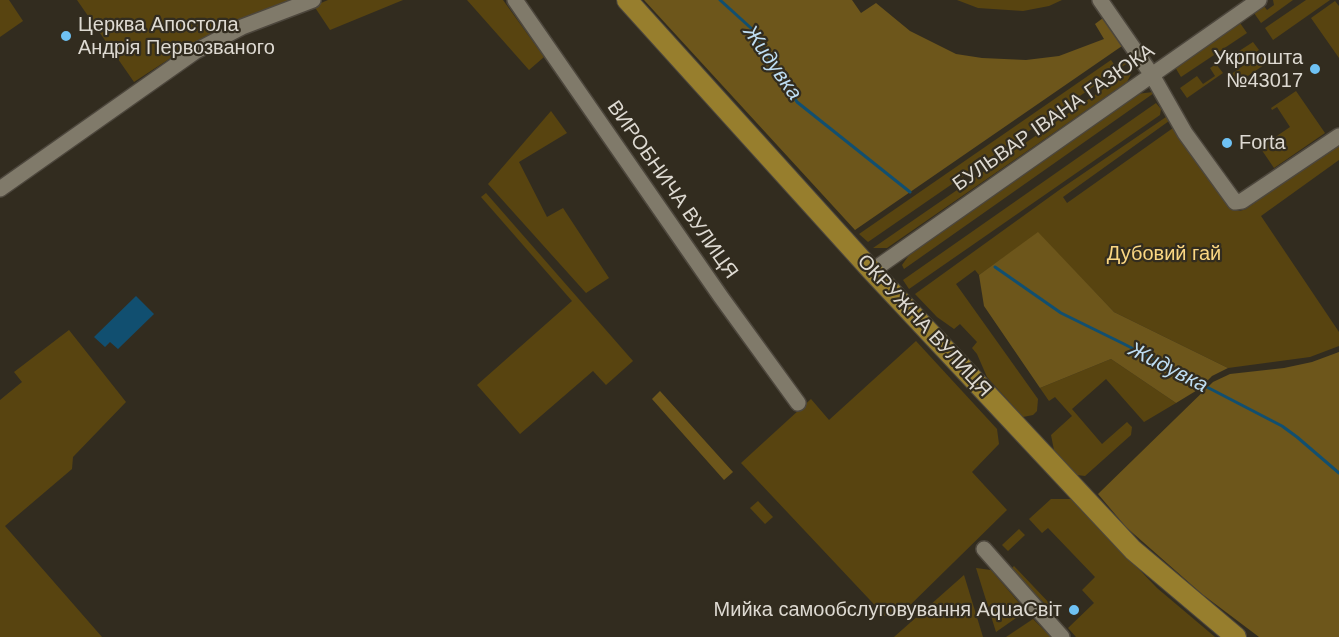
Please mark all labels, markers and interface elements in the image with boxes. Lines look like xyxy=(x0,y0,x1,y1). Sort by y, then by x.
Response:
place label: Церква Апостола Андрія Первозваного xyxy=(78,13,275,60)
water label: Жидувка xyxy=(737,21,807,105)
marker: Церква Апостола Андрія Первозваного xyxy=(59,29,73,43)
street label: БУЛЬВАР ІВАНА ГАЗЮКА xyxy=(949,39,1159,197)
place label: Укрпошта №43017 xyxy=(1213,46,1303,93)
marker: Укрпошта №43017 xyxy=(1308,62,1322,76)
street label: ВИРОБНИЧА ВУЛИЦЯ xyxy=(601,96,743,284)
place label: Forta xyxy=(1239,131,1286,155)
marker: Forta xyxy=(1220,136,1234,150)
park label: Дубовий гай xyxy=(1107,242,1221,266)
street label: ОКРУЖНА ВУЛИЦЯ xyxy=(852,250,996,402)
water label: Жидувка xyxy=(1124,337,1212,399)
place label: Мийка самообслуговування AquaСвіт xyxy=(714,598,1062,622)
marker: Мийка самообслуговування AquaСвіт xyxy=(1067,603,1081,617)

